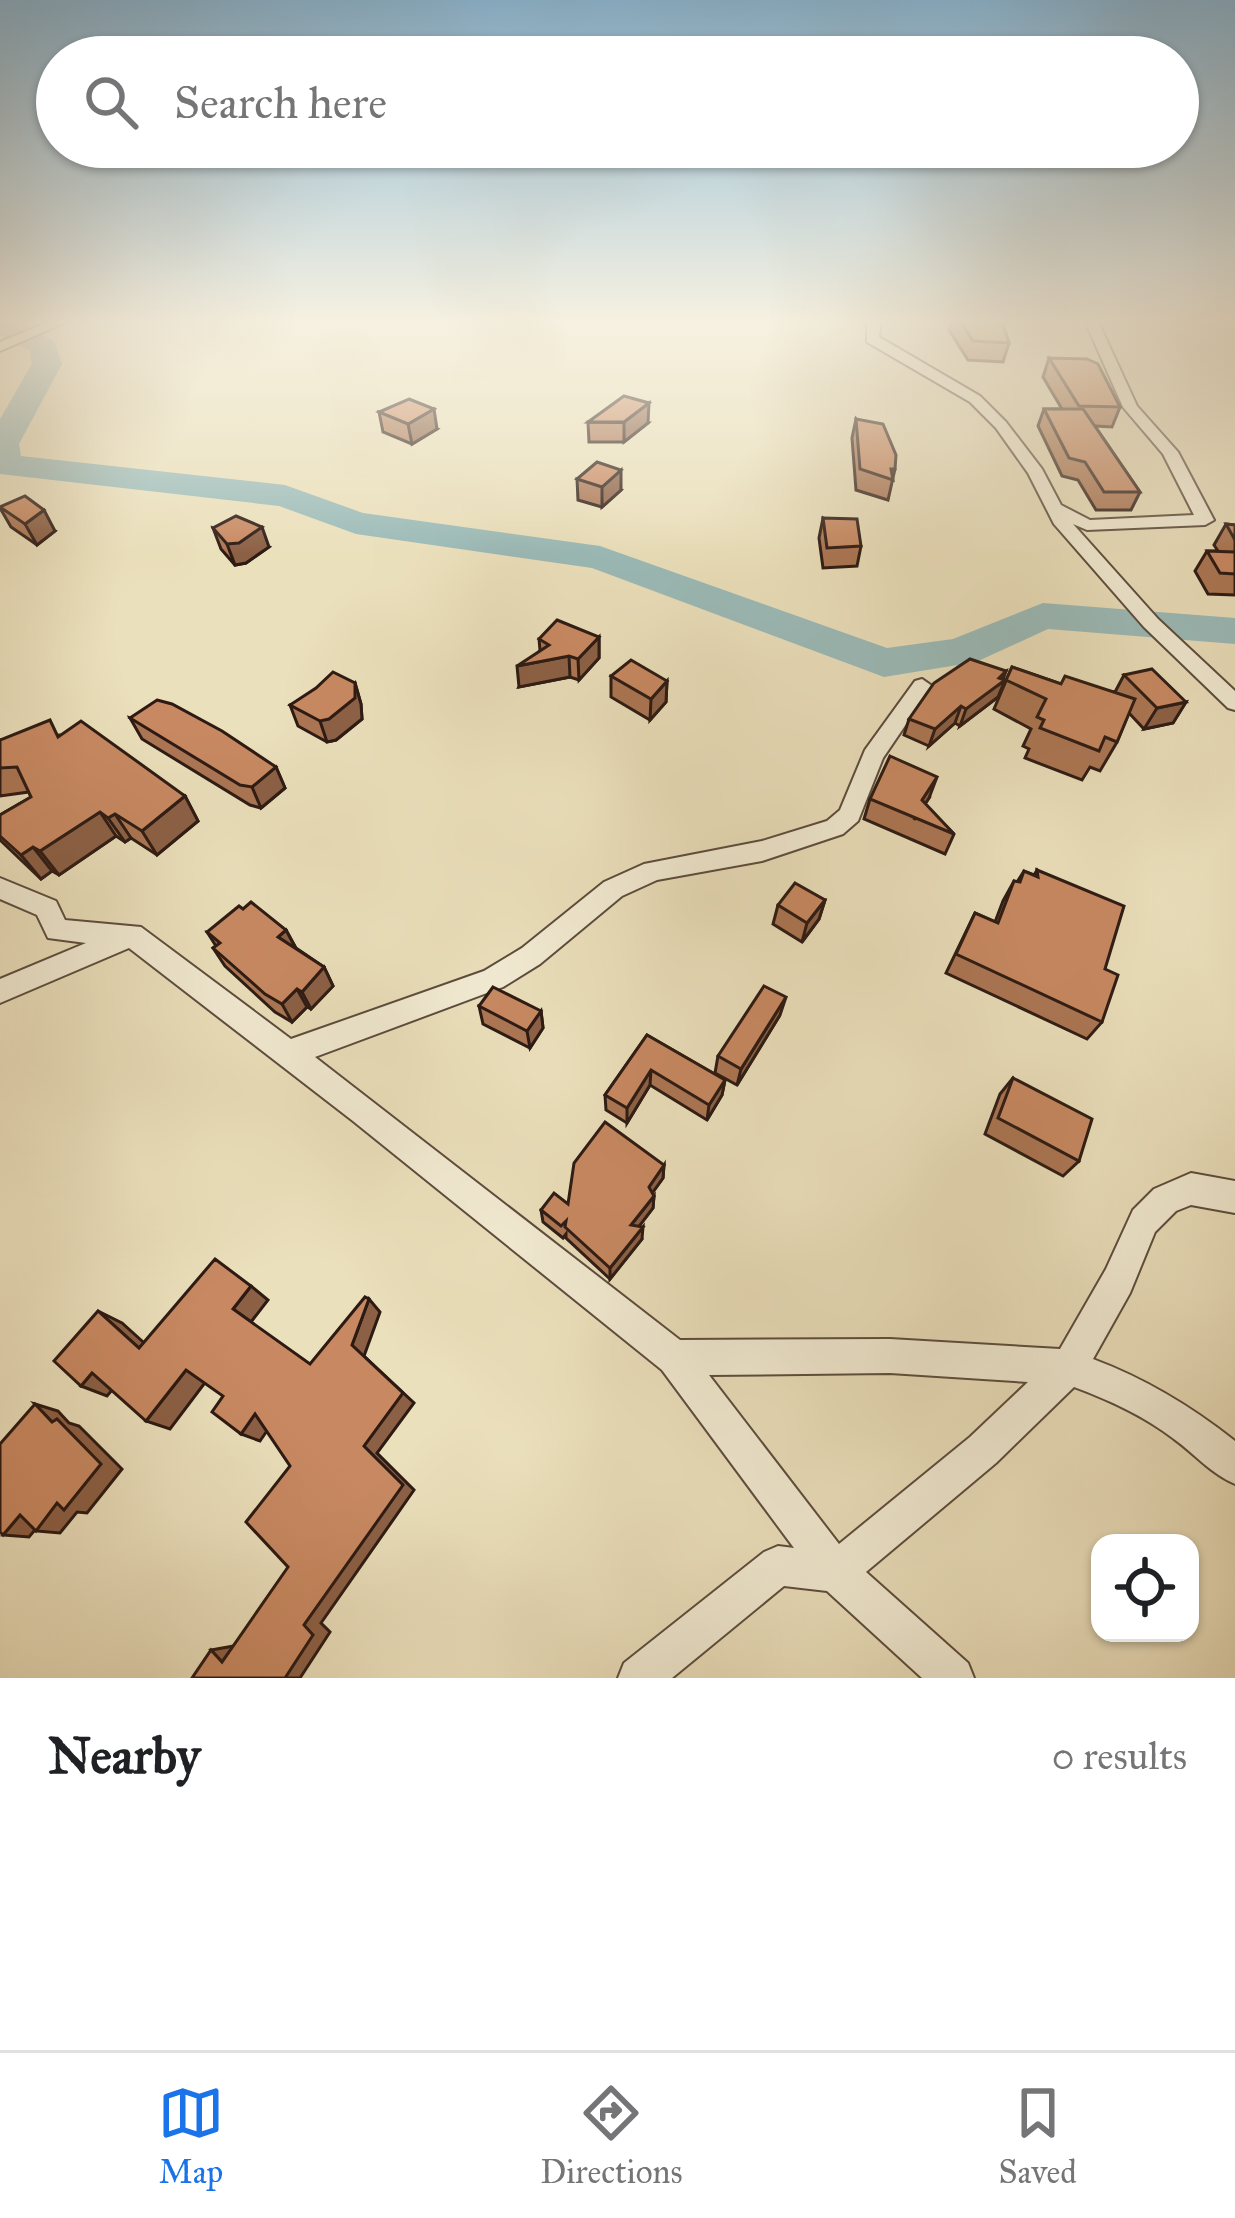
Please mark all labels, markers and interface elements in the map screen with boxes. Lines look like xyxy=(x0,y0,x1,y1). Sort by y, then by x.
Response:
search box xyxy=(36,36,1199,168)
icon: search xyxy=(78,69,144,135)
text: Search here xyxy=(174,75,387,130)
map controls xyxy=(1091,1534,1199,1642)
button: locate xyxy=(1091,1534,1199,1642)
text: Nearby xyxy=(48,1725,200,1787)
text: 0 results xyxy=(1052,1732,1187,1780)
tab: Map xyxy=(158,2080,224,2192)
tab: Directions xyxy=(540,2080,682,2192)
tab: Saved xyxy=(999,2080,1077,2192)

